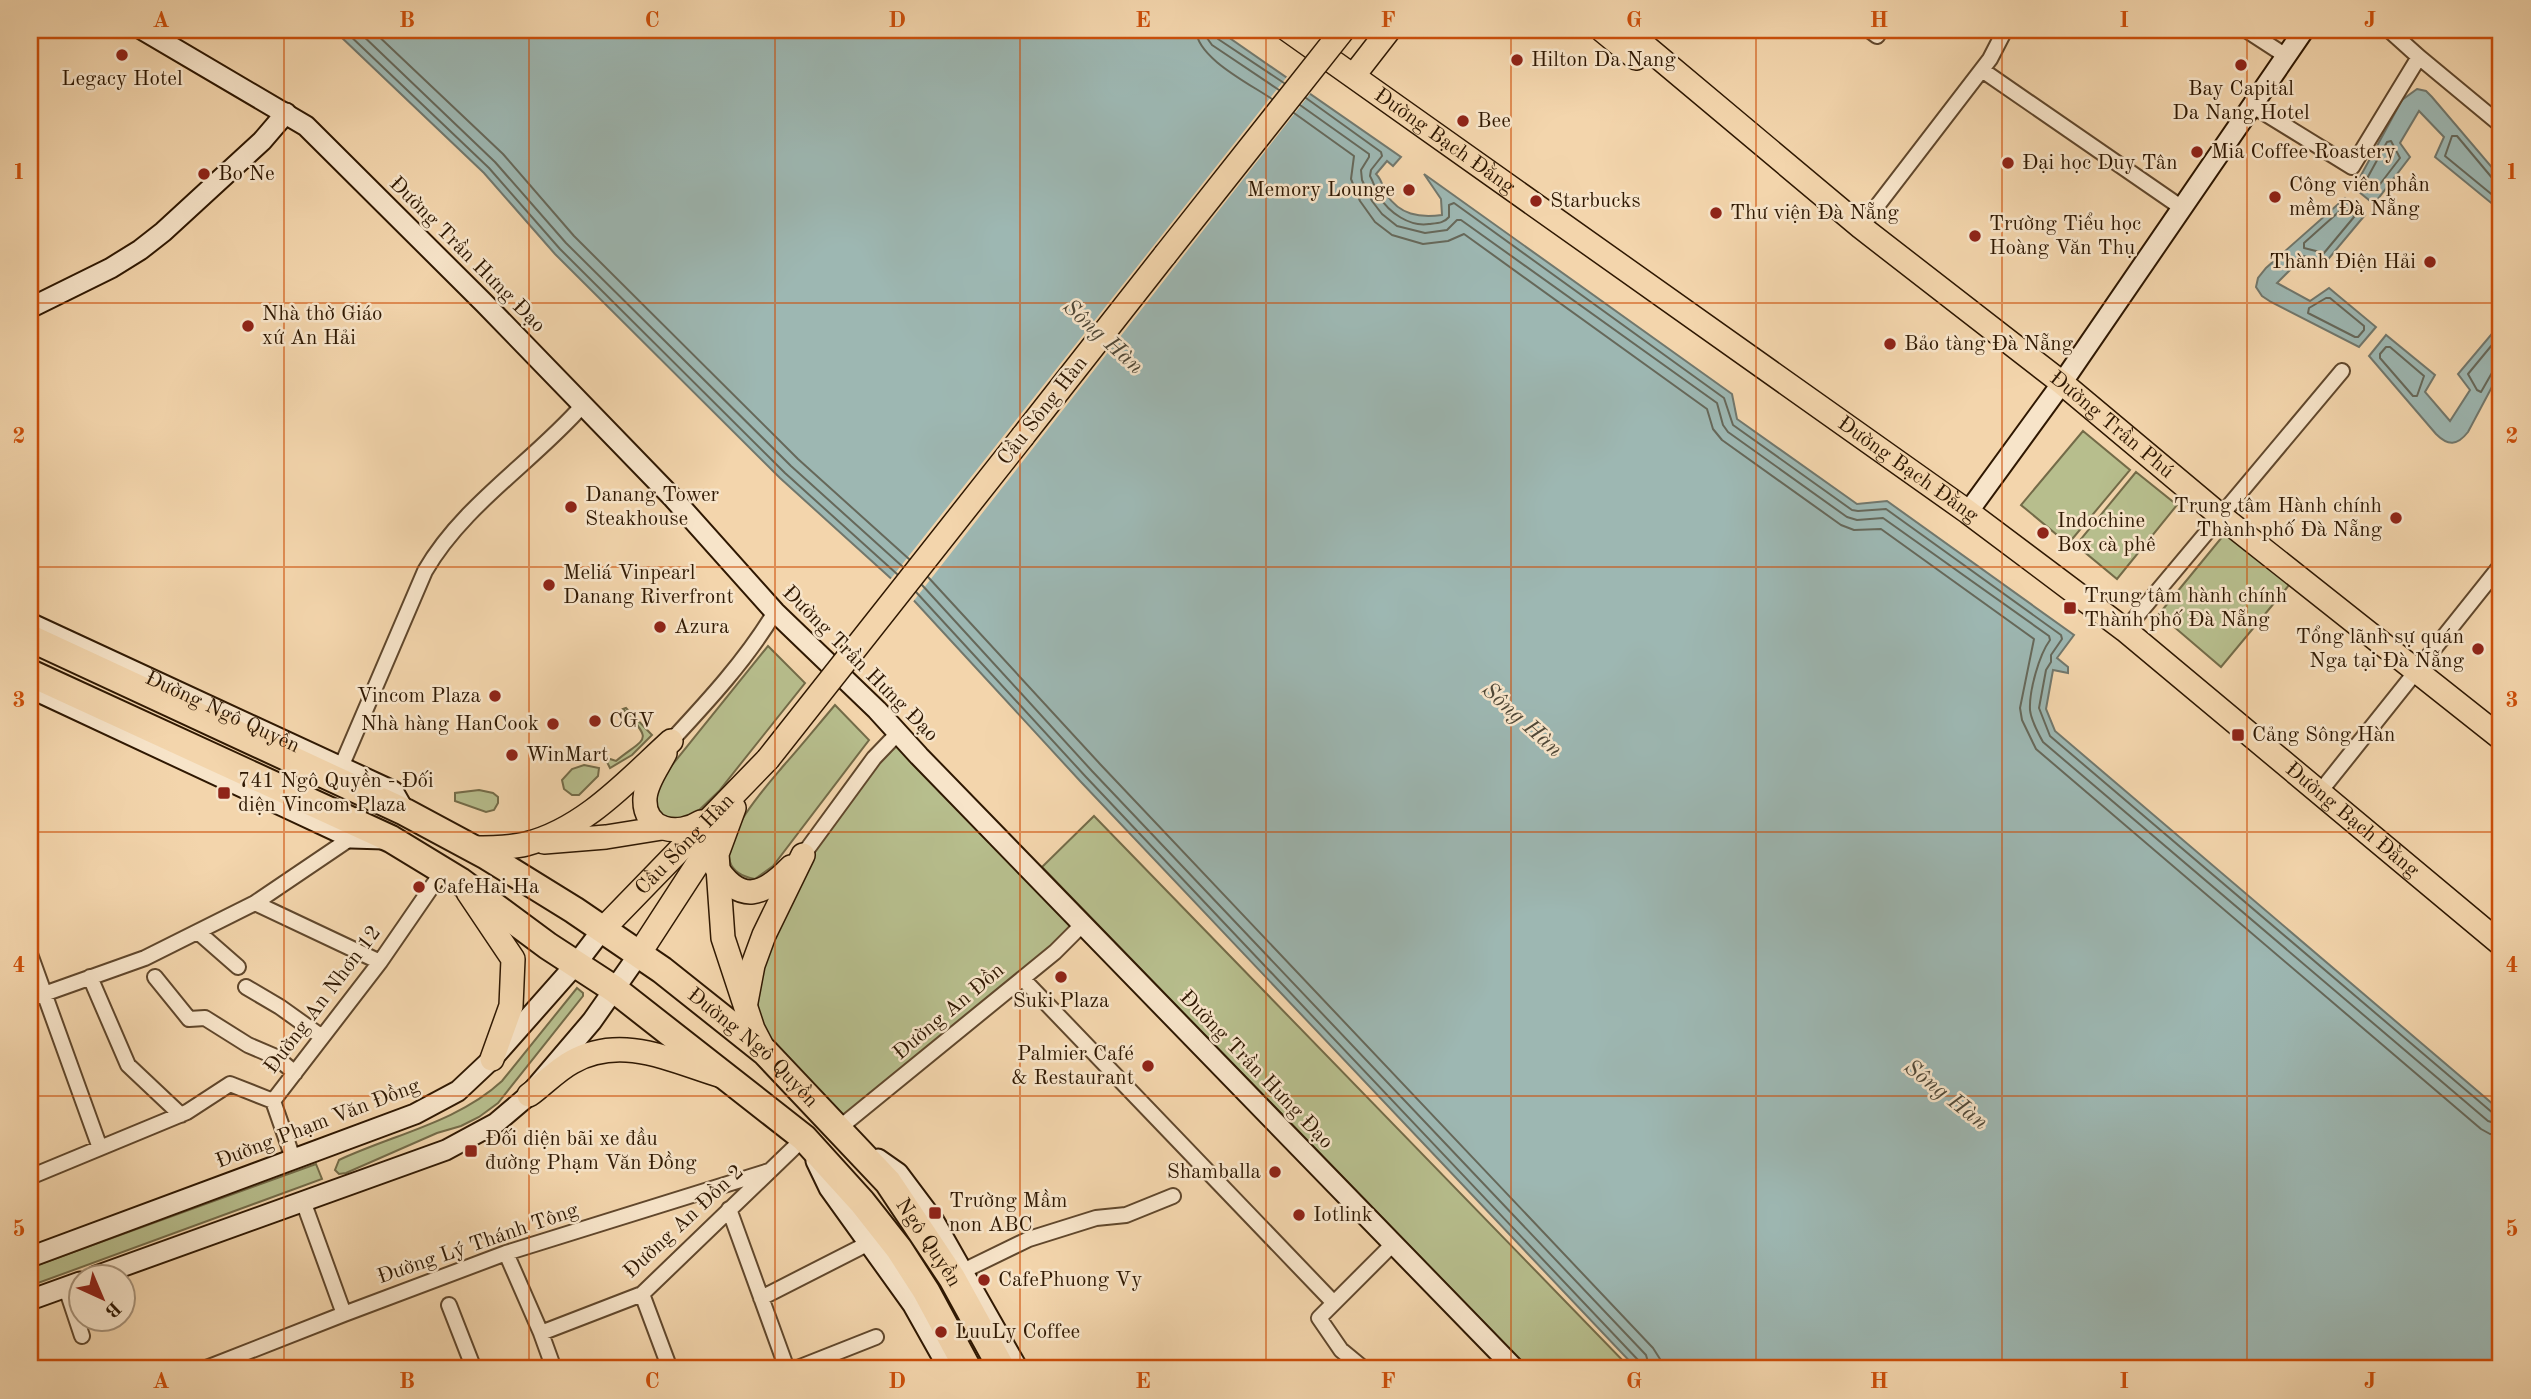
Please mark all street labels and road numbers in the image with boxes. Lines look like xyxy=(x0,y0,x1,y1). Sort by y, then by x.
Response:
street label: Đường Bạch Đằng xyxy=(1370,84,1519,198)
street label: Đường Trần Hưng Đạo xyxy=(385,172,550,337)
street label: Cầu Sông Hàn xyxy=(993,351,1092,469)
street label: Đường Trần Phú xyxy=(2046,367,2178,482)
street label: Đường Bạch Đằng xyxy=(1834,413,1983,527)
street label: Đường Trần Hưng Đạo xyxy=(778,581,943,746)
street label: Đường Ngô Quyền xyxy=(142,667,303,757)
street label: Đường Bạch Đằng xyxy=(2281,758,2424,882)
street label: Cầu Sông Hàn xyxy=(631,790,738,899)
street label: Đường An Nhơn 12 xyxy=(261,922,385,1078)
street label: Đường An Đồn xyxy=(888,958,1008,1064)
street label: Đường Ngô Quyền xyxy=(683,984,822,1111)
street label: Đường Trần Hưng Đạo xyxy=(1175,986,1338,1153)
street label: Đường Phạm Văn Đồng xyxy=(212,1073,424,1173)
street label: Đường An Đồn 2 xyxy=(619,1160,748,1283)
street label: Ngô Quyền xyxy=(892,1195,965,1290)
street label: Đường Lý Thánh Tông xyxy=(375,1200,582,1288)

